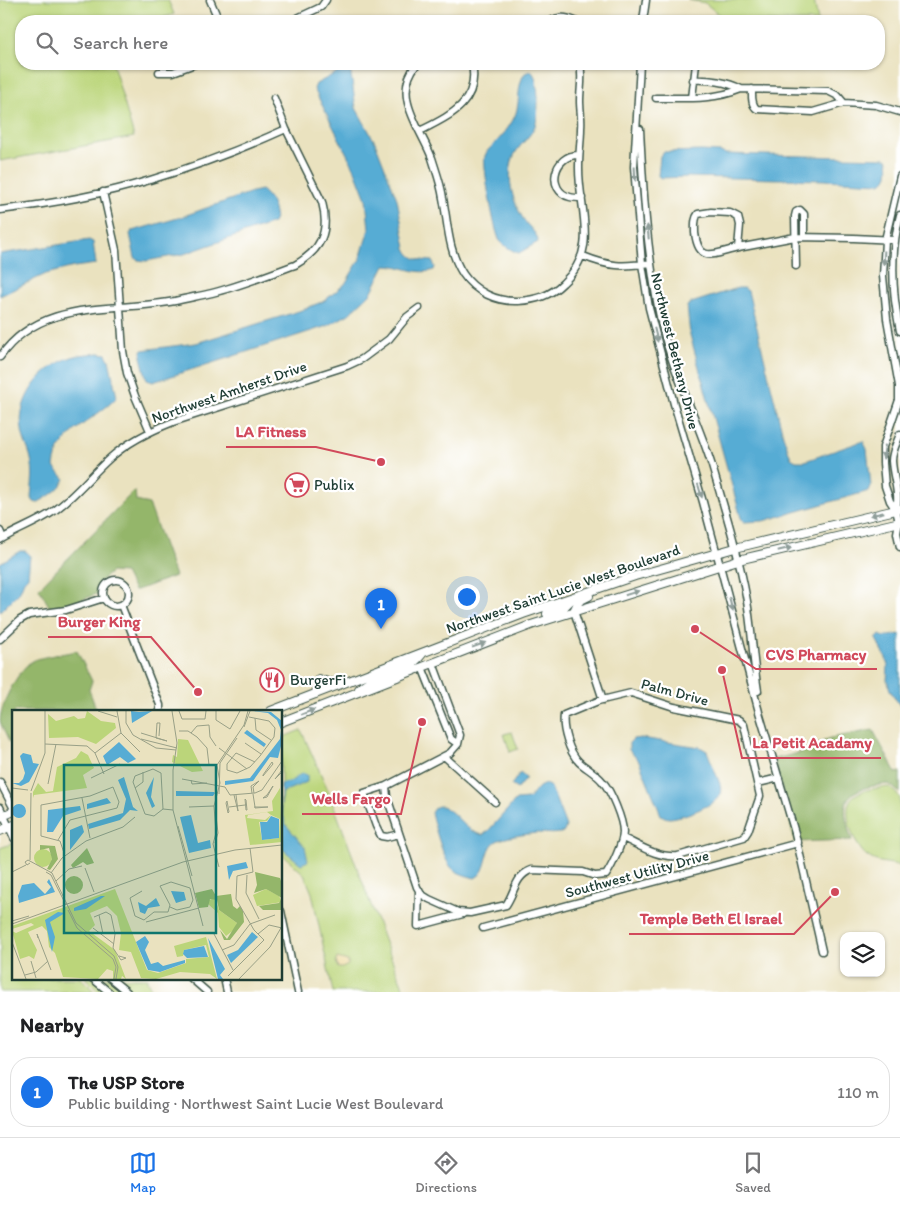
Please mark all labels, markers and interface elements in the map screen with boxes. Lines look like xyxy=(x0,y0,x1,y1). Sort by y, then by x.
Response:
search box xyxy=(15,15,885,70)
icon: search xyxy=(33,29,61,57)
text: Search here xyxy=(73,31,168,54)
one-way arrow xyxy=(631,166,639,182)
one-way arrow xyxy=(644,224,652,240)
one-way arrow xyxy=(880,250,888,266)
street label: Northwest Bethany Drive xyxy=(647,271,703,431)
one-way arrow xyxy=(652,327,660,342)
street label: Northwest Amherst Drive xyxy=(149,357,309,427)
callout: LA Fitness xyxy=(226,416,316,447)
text: LA Fitness xyxy=(236,422,306,441)
one-way arrow xyxy=(880,444,888,460)
supermarket icon: Publix xyxy=(284,472,310,498)
place label: Publix xyxy=(314,476,355,494)
one-way arrow xyxy=(696,484,704,499)
one-way arrow xyxy=(869,510,884,518)
street label: Northwest Saint Lucie West Boulevard xyxy=(444,540,682,638)
one-way arrow xyxy=(778,545,793,553)
your location xyxy=(454,584,480,610)
pin: 1 xyxy=(365,588,397,629)
one-way arrow xyxy=(625,589,640,596)
one-way arrow xyxy=(727,597,735,612)
callout: Burger King xyxy=(48,606,151,637)
text: Burger King xyxy=(58,612,141,632)
callout: CVS Pharmacy xyxy=(756,638,877,669)
one-way arrow xyxy=(471,641,486,648)
text: CVS Pharmacy xyxy=(766,645,867,665)
restaurant icon: BurgerFi xyxy=(259,667,285,693)
place label: BurgerFi xyxy=(290,671,346,689)
street label: Palm Drive xyxy=(639,674,711,710)
one-way arrow xyxy=(301,707,315,715)
inset map xyxy=(12,710,282,980)
callout: La Petit Acadamy xyxy=(742,727,881,758)
text: La Petit Acadamy xyxy=(752,733,872,753)
callout: Wells Fargo xyxy=(302,783,401,814)
text: Wells Fargo xyxy=(311,789,391,809)
street label: Southwest Utility Drive xyxy=(563,846,711,902)
callout: Temple Beth El Israel xyxy=(629,903,794,934)
text: Temple Beth El Israel xyxy=(639,909,783,929)
map controls xyxy=(840,932,885,977)
button: layers xyxy=(840,932,885,977)
text: Nearby xyxy=(20,1012,84,1037)
text: The USP Store xyxy=(68,1071,185,1094)
text: 1 xyxy=(33,1083,41,1102)
text: 110 m xyxy=(837,1083,879,1102)
text: Public building · Northwest Saint Lucie West Boulevard xyxy=(68,1094,443,1113)
tab: Map xyxy=(129,1149,157,1196)
tab: Directions xyxy=(415,1149,477,1196)
tab: Saved xyxy=(735,1149,771,1196)

